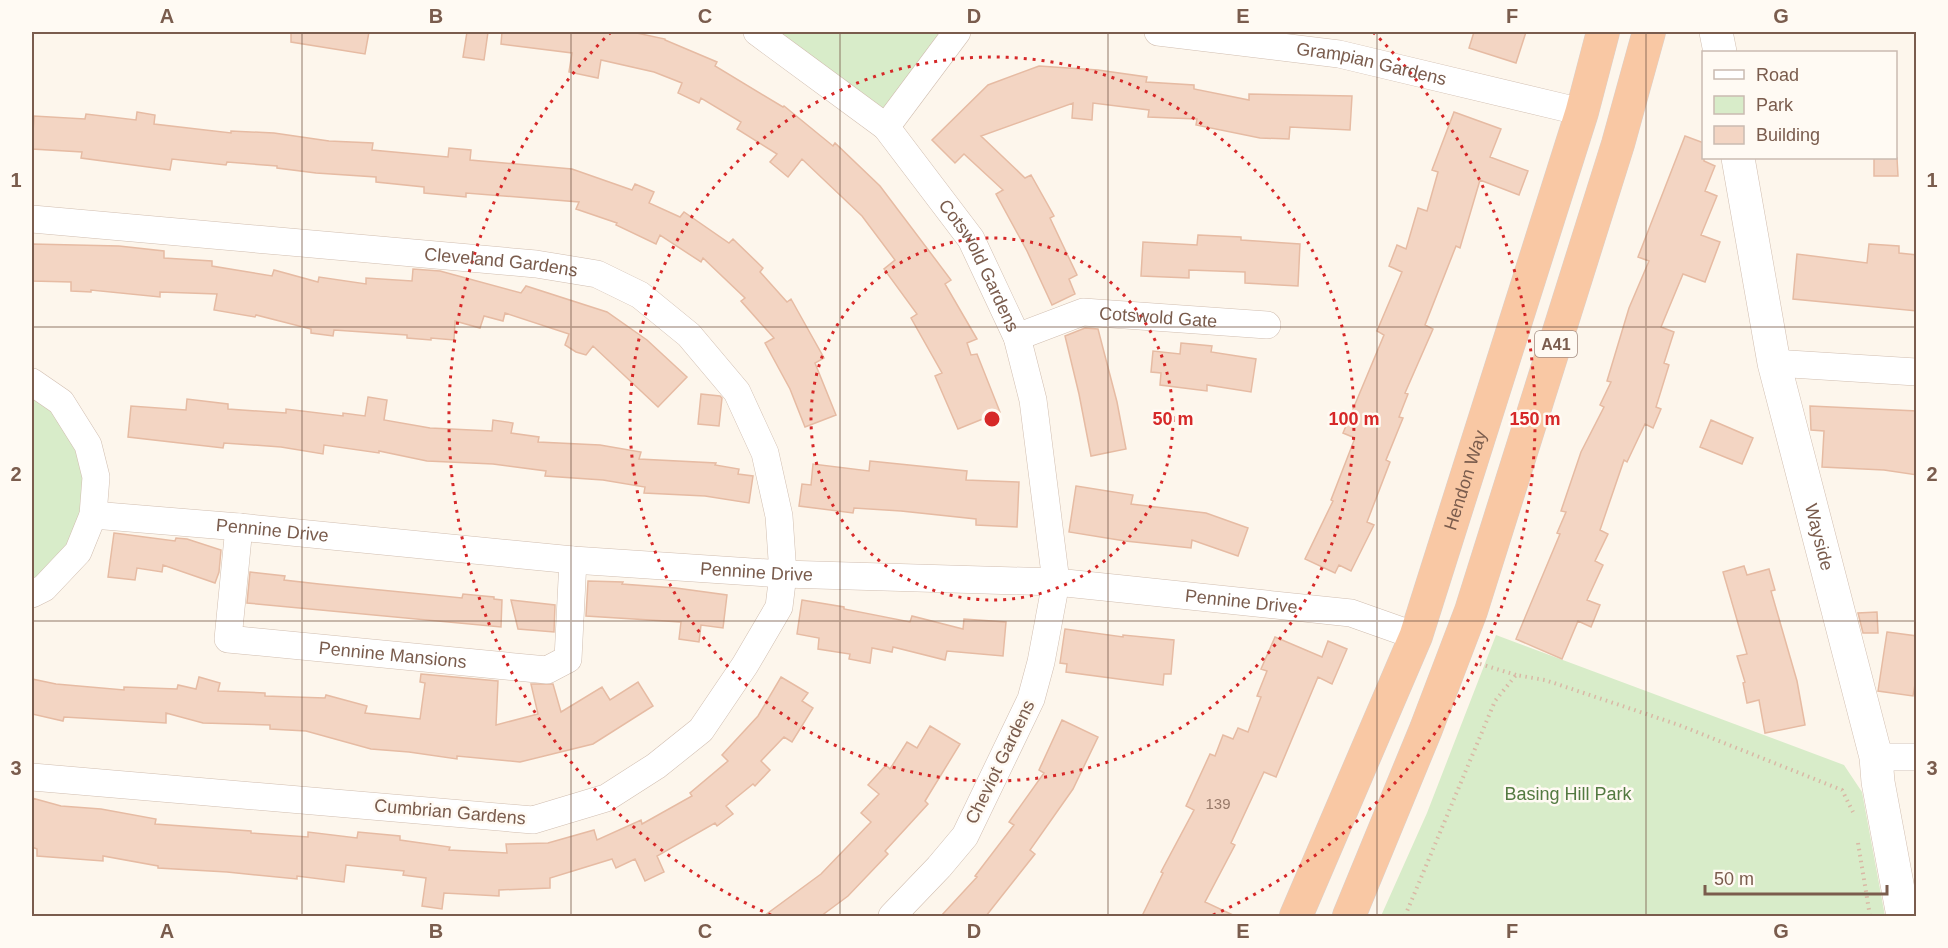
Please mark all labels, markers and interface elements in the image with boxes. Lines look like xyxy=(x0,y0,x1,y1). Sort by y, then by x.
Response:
text: A xyxy=(160,5,174,27)
text: B xyxy=(429,5,443,27)
text: C xyxy=(698,5,712,27)
text: D xyxy=(967,5,981,27)
text: E xyxy=(1236,5,1250,27)
text: F xyxy=(1506,5,1518,27)
text: G xyxy=(1773,5,1789,27)
street label: Grampian Gardens xyxy=(1295,39,1449,89)
legend xyxy=(1702,51,1897,159)
text: Road xyxy=(1756,65,1799,85)
text: Park xyxy=(1756,95,1794,115)
text: Building xyxy=(1756,125,1820,145)
text: 1 xyxy=(10,169,22,191)
text: 1 xyxy=(1926,169,1938,191)
street label: Cotswold Gardens xyxy=(935,196,1023,335)
street label: Cleveland Gardens xyxy=(423,244,579,281)
street label: Cotswold Gate xyxy=(1099,303,1218,331)
road number: A41 xyxy=(1535,331,1577,357)
centre of rings xyxy=(982,409,1002,429)
text: 50 m xyxy=(1152,409,1194,429)
text: 100 m xyxy=(1328,409,1380,429)
text: 150 m xyxy=(1509,409,1561,429)
street label: Hendon Way xyxy=(1440,428,1490,533)
text: 2 xyxy=(10,463,22,485)
text: 2 xyxy=(1926,463,1938,485)
street label: Wayside xyxy=(1801,502,1837,573)
street label: Pennine Drive xyxy=(215,515,330,546)
street label: Pennine Drive xyxy=(699,558,813,585)
street label: Pennine Drive xyxy=(1184,586,1299,617)
street label: Pennine Mansions xyxy=(318,638,467,672)
street label: Cheviot Gardens xyxy=(961,697,1039,827)
text: 3 xyxy=(10,757,22,779)
text: 3 xyxy=(1926,757,1938,779)
park label: Basing Hill Park xyxy=(1504,784,1633,804)
street label: Cumbrian Gardens xyxy=(373,795,527,829)
house number: 139 xyxy=(1205,795,1231,812)
scale bar xyxy=(1705,858,1886,896)
text: 50 m xyxy=(1714,869,1754,889)
text: A xyxy=(160,920,174,942)
text: B xyxy=(429,920,443,942)
text: C xyxy=(698,920,712,942)
text: D xyxy=(967,920,981,942)
text: E xyxy=(1236,920,1250,942)
text: F xyxy=(1506,920,1518,942)
text: G xyxy=(1773,920,1789,942)

